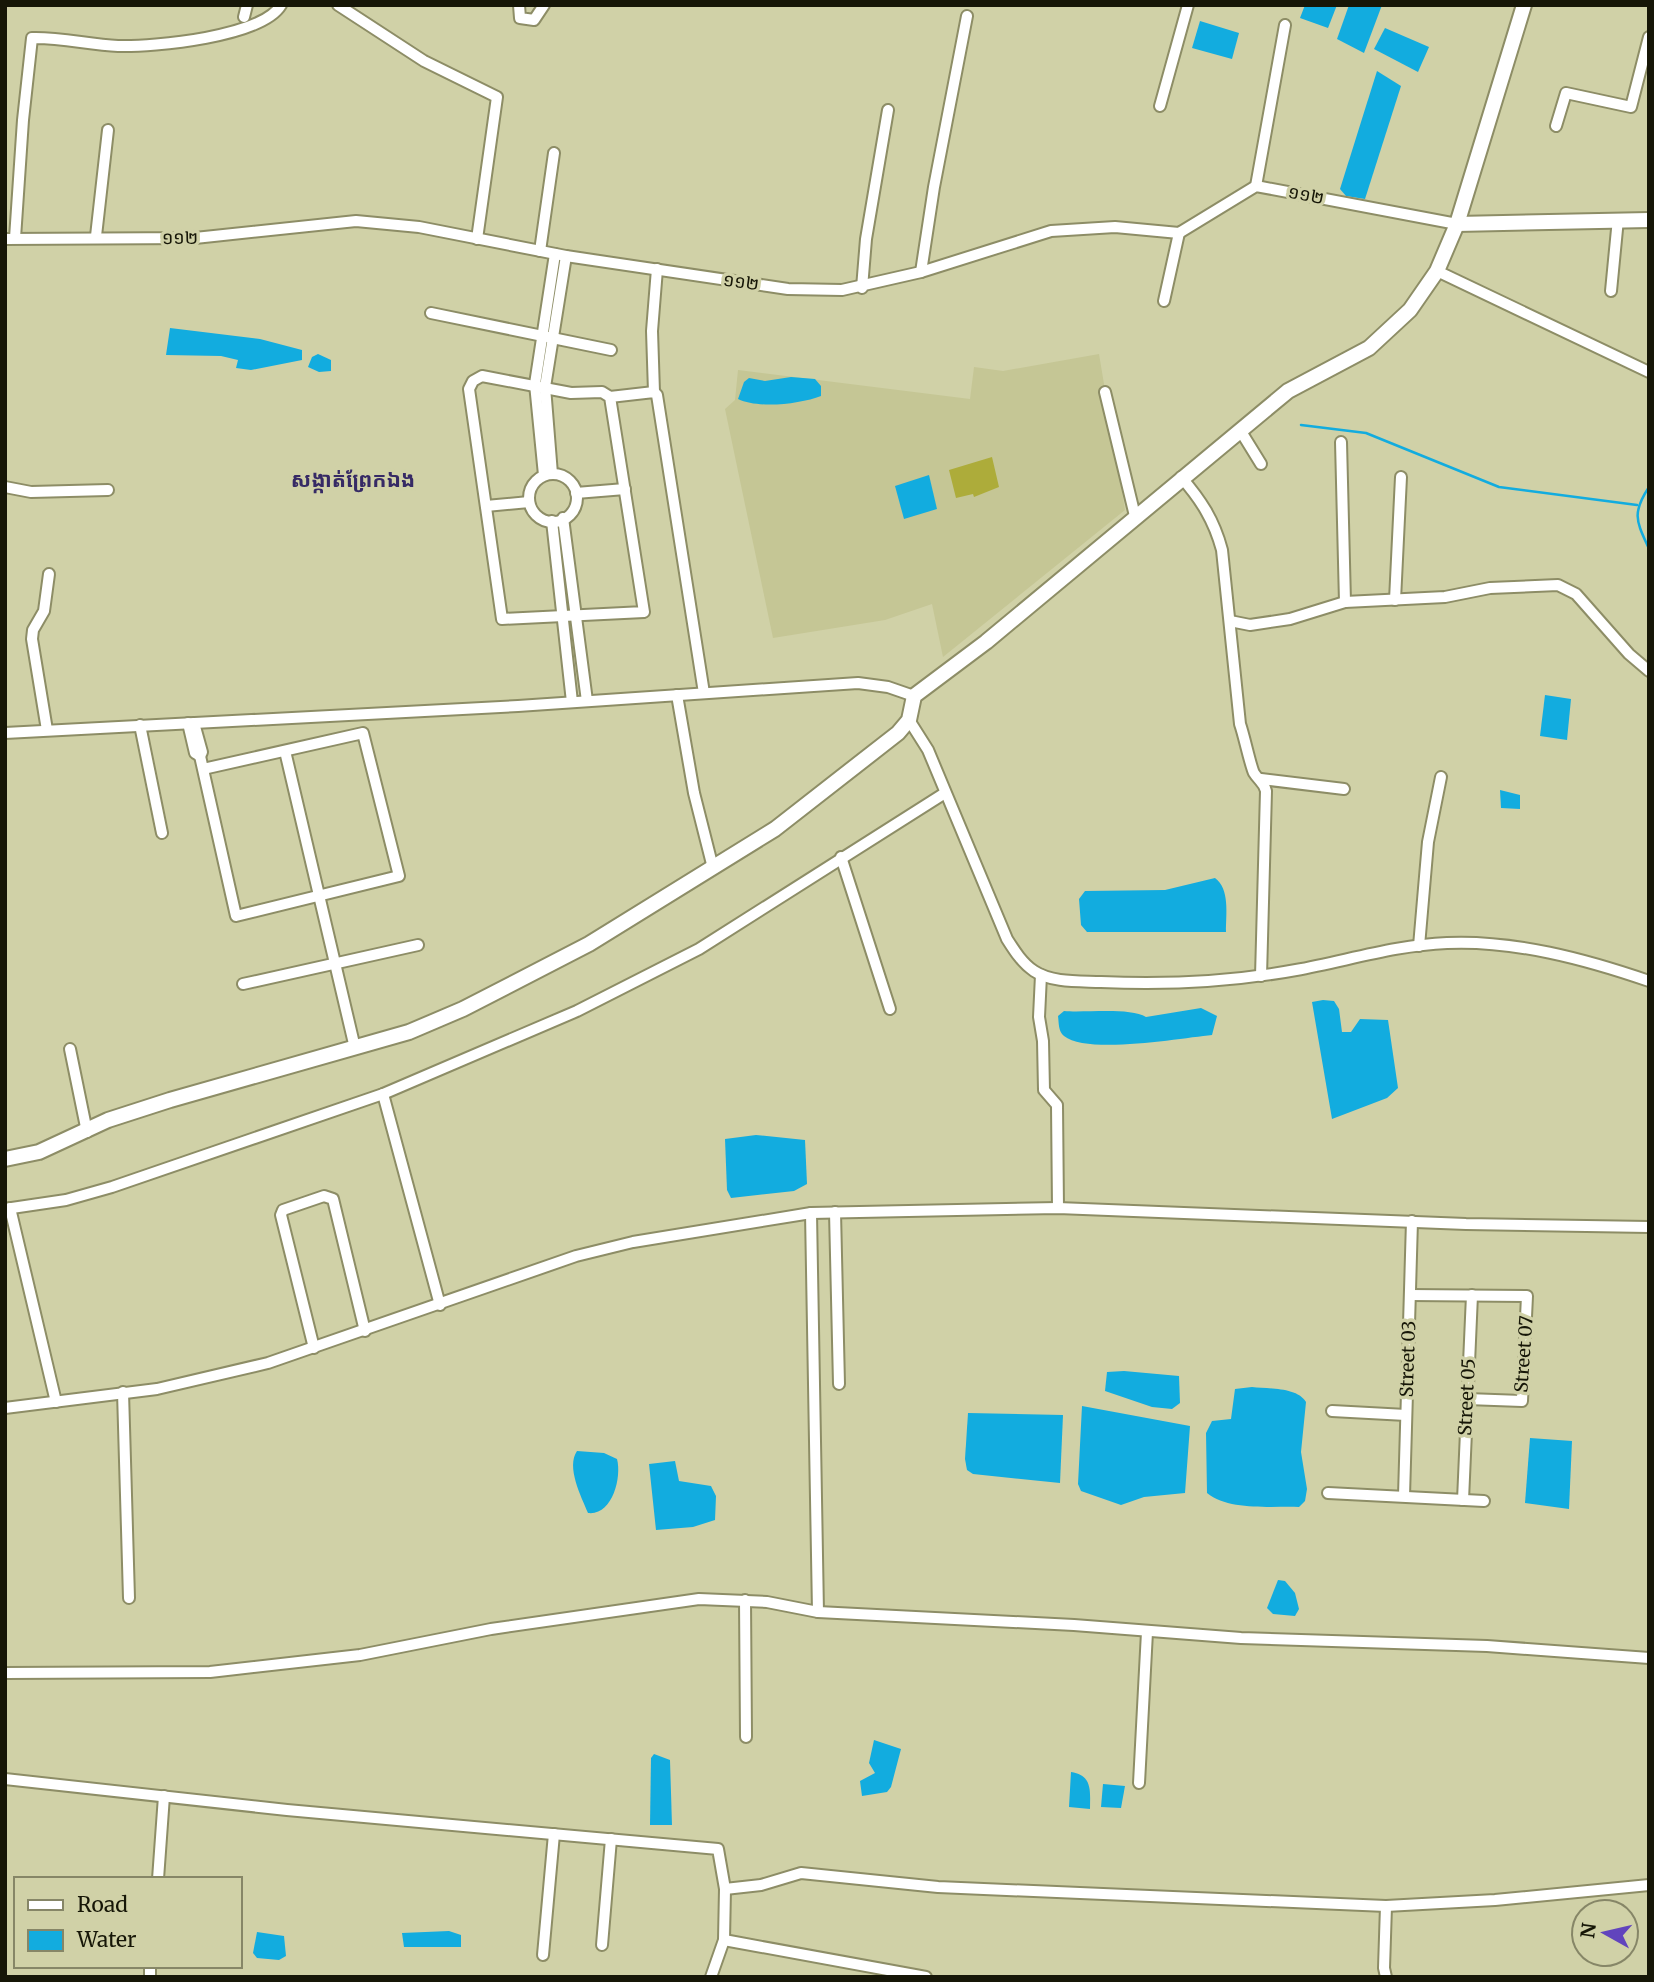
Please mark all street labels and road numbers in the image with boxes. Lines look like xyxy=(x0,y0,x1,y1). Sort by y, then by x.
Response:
street label: ១១២ xyxy=(1286,180,1326,209)
street label: ១១២ xyxy=(162,226,198,249)
street label: ១១២ xyxy=(721,268,761,295)
street label: Street 07 xyxy=(1509,1315,1538,1393)
street label: Street 03 xyxy=(1395,1320,1420,1398)
street label: Street 05 xyxy=(1453,1358,1480,1436)

